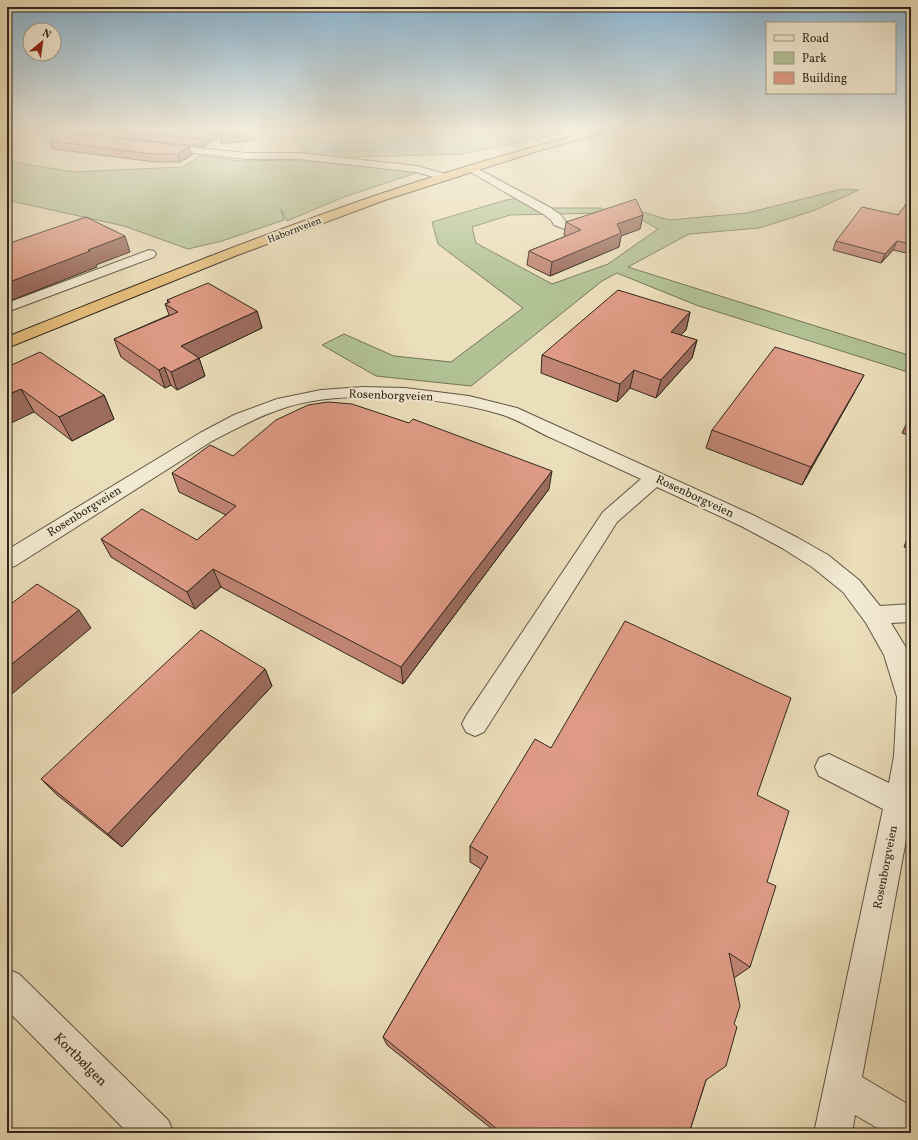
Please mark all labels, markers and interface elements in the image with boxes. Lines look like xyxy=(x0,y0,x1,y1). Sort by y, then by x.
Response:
north arrow xyxy=(22,22,62,62)
legend xyxy=(766,22,896,94)
text: N xyxy=(39,26,53,43)
text: Road xyxy=(802,31,829,47)
text: Park xyxy=(802,51,827,67)
text: Building xyxy=(802,71,847,87)
street label: Habornveien xyxy=(265,213,323,247)
street label: Rosenborgveien xyxy=(348,387,434,405)
street label: Rosenborgveien xyxy=(653,472,736,522)
street label: Rosenborgveien xyxy=(44,483,125,541)
street label: Rosenborgveien xyxy=(870,824,902,910)
street label: Kortbølgen xyxy=(49,1029,111,1091)

